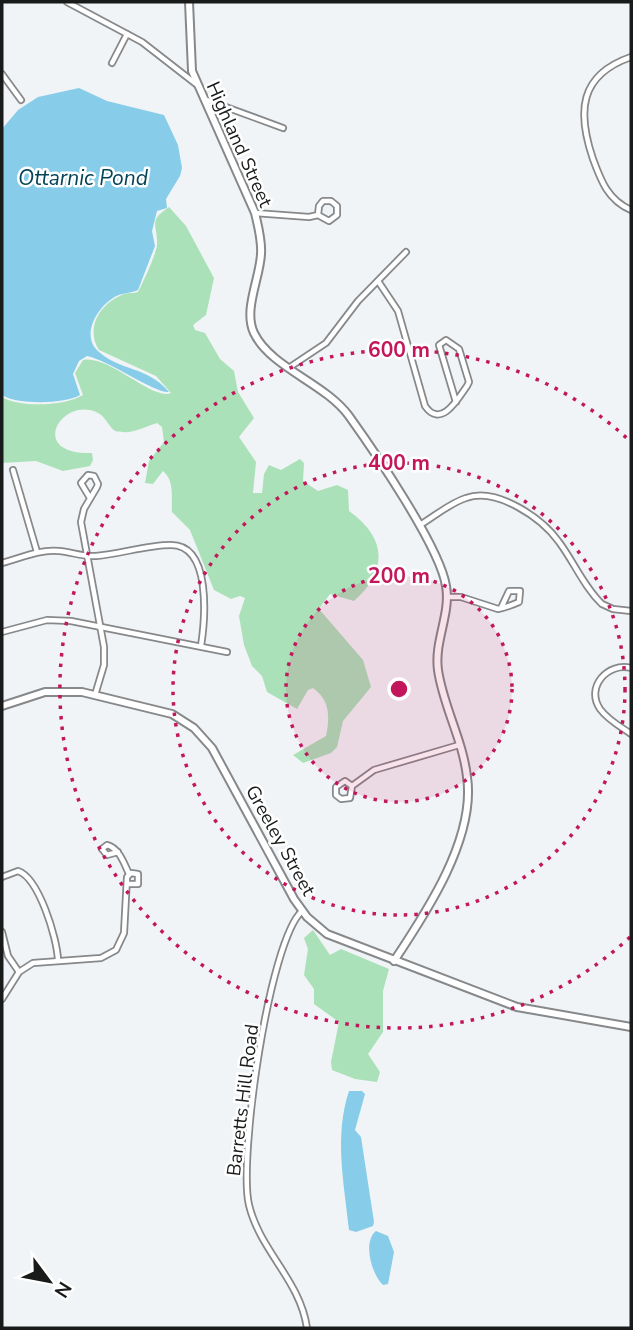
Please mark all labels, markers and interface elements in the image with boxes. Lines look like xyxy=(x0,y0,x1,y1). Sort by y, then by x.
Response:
street label: Highland Street xyxy=(200,77,279,212)
water label: Ottarnic Pond xyxy=(18,164,149,192)
text: 600 m xyxy=(368,336,430,364)
text: 400 m xyxy=(368,449,430,477)
text: 200 m xyxy=(368,562,430,590)
centre of rings xyxy=(387,677,411,701)
street label: Greeley Street xyxy=(239,781,321,901)
street label: Barretts Hill Road xyxy=(221,1023,265,1178)
north arrow xyxy=(14,1246,84,1316)
text: N xyxy=(48,1277,77,1302)

